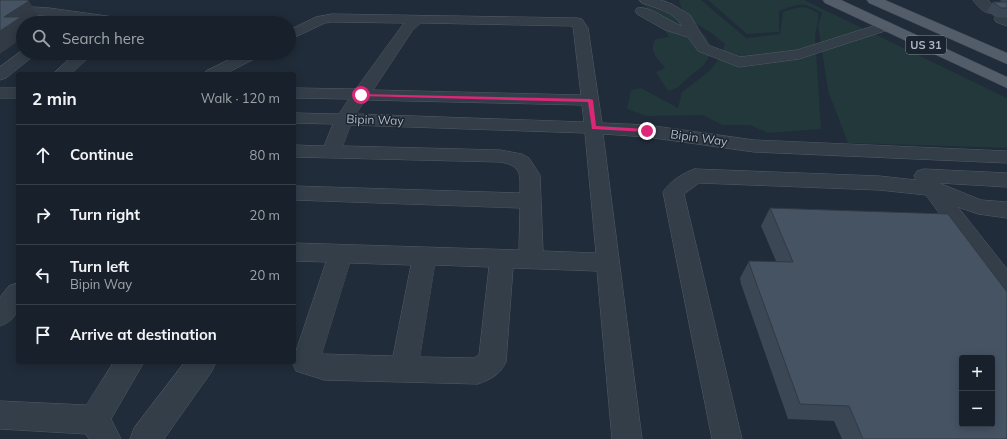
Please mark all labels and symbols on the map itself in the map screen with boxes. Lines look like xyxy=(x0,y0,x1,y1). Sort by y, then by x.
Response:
road number: US 31 xyxy=(906,36,946,54)
route start xyxy=(352,86,370,104)
street label: Bipin Way xyxy=(346,111,405,128)
route end xyxy=(638,122,656,140)
street label: Bipin Way xyxy=(670,126,729,149)

